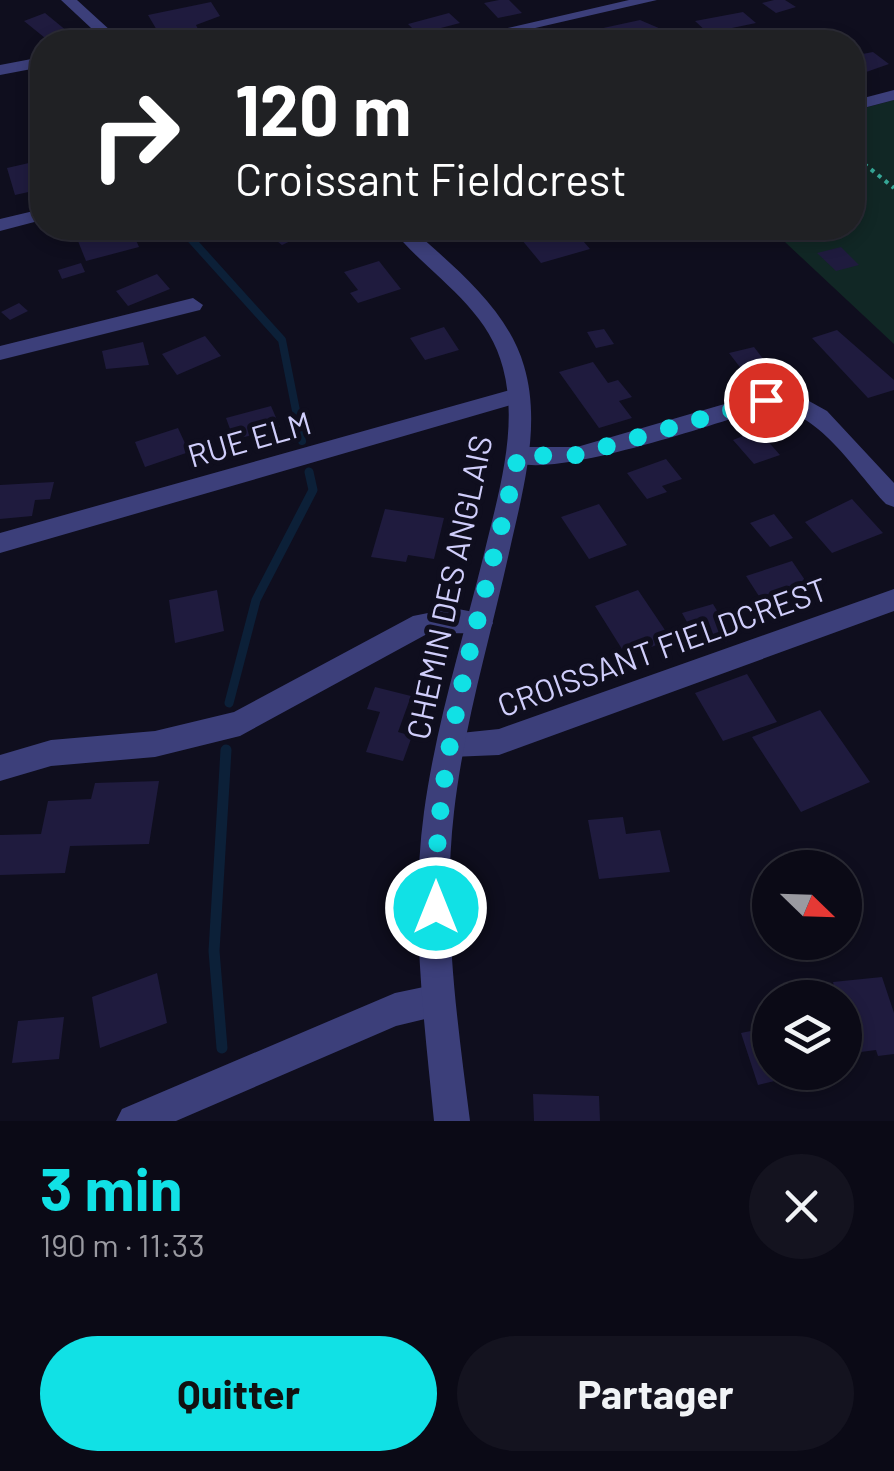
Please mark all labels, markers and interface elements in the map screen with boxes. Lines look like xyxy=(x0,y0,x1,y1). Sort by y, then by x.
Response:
text: 120 m xyxy=(235,66,411,150)
icon: right xyxy=(70,70,200,200)
text: Croissant Fieldcrest xyxy=(235,151,627,205)
pin xyxy=(724,358,809,443)
icon: arrive xyxy=(739,373,794,428)
street label: RUE ELM xyxy=(183,402,315,474)
street label: CHEMIN DES ANGLAIS xyxy=(397,432,499,742)
street label: CROISSANT FIELDCREST xyxy=(492,569,832,723)
north arrow xyxy=(752,850,862,960)
map controls xyxy=(752,850,862,1090)
position arrow xyxy=(384,856,488,960)
button: layers xyxy=(752,980,862,1090)
text: 3 min xyxy=(40,1151,183,1223)
button: close xyxy=(749,1154,854,1259)
text: 190 m · 11:33 xyxy=(40,1225,205,1263)
button: Quitter xyxy=(40,1336,437,1451)
button: Partager xyxy=(457,1336,854,1451)

